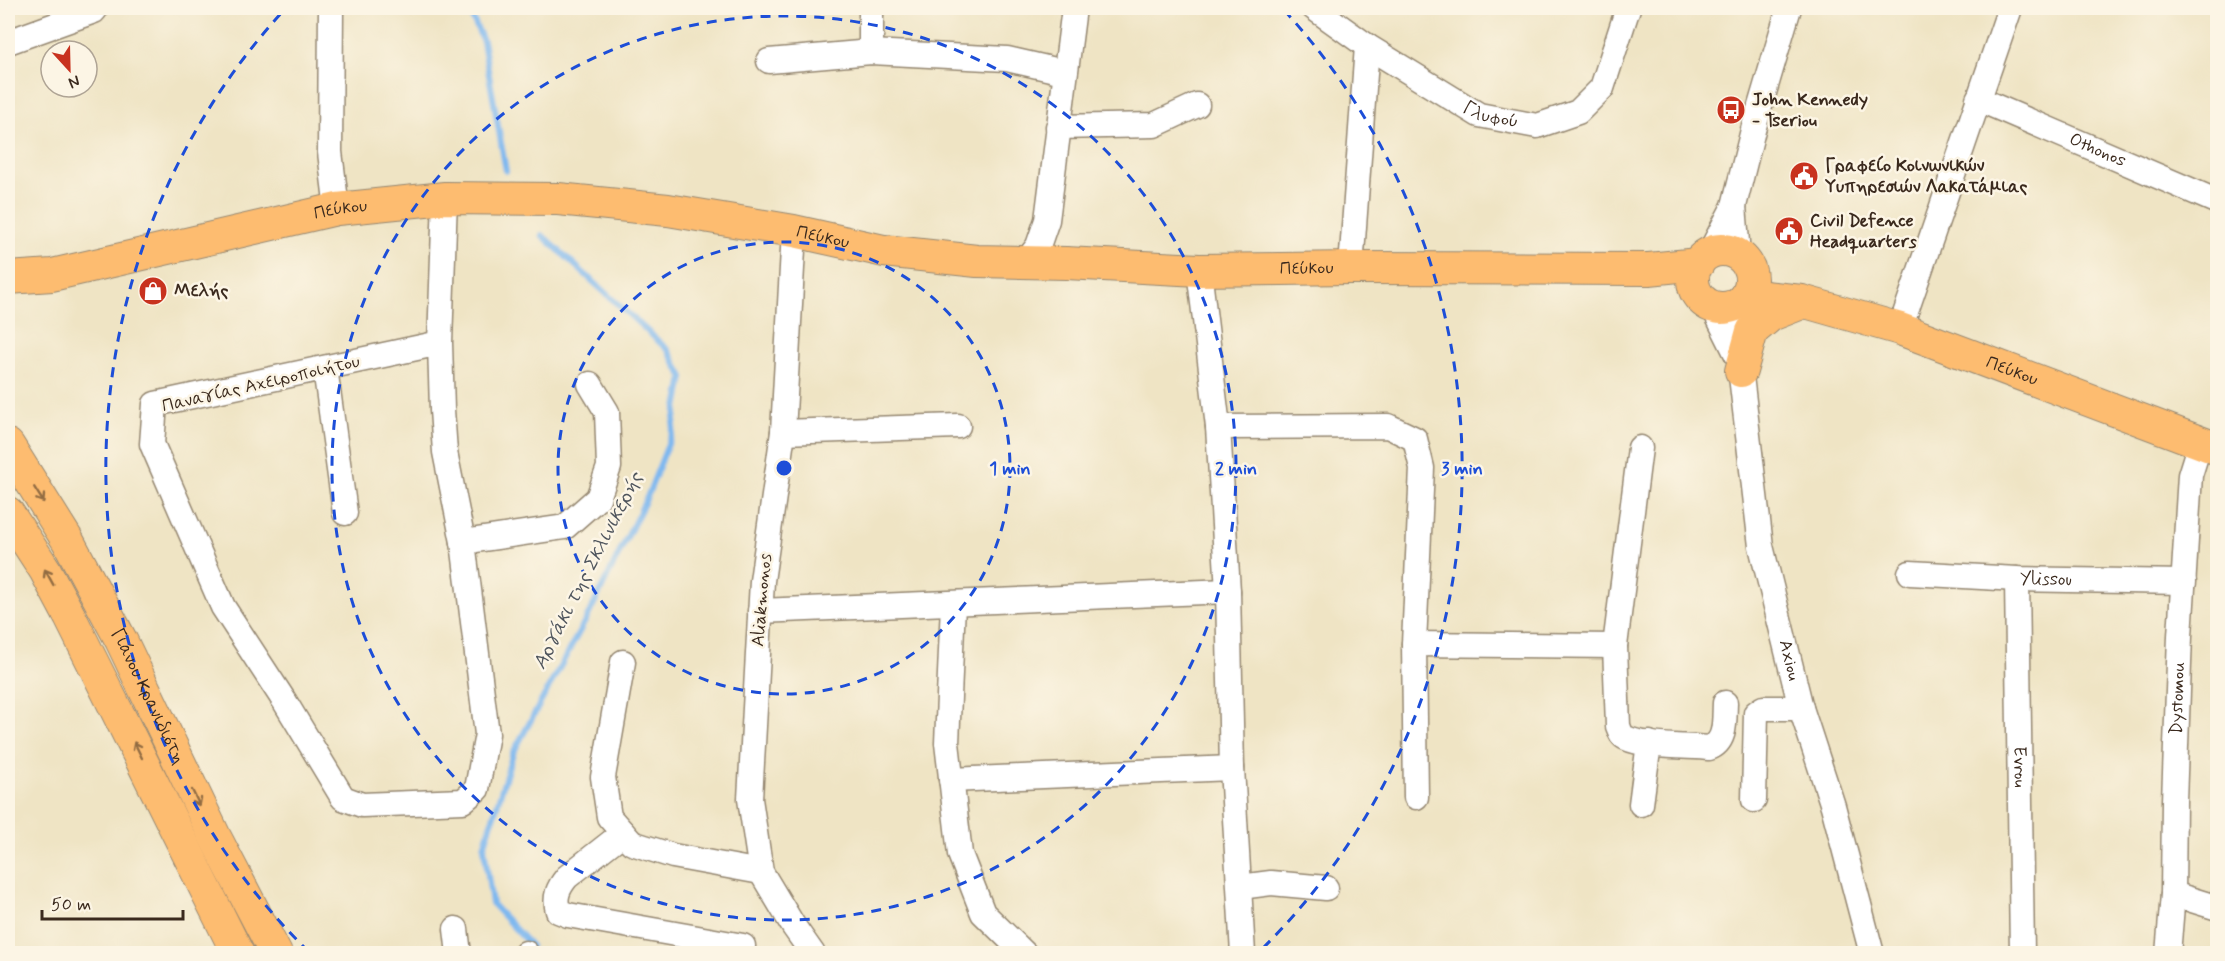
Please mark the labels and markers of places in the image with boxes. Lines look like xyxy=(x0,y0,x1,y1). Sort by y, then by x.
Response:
place label: John Kennedy - Tseriou xyxy=(1752,88,1868,133)
bus stop icon: John Kennedy - Tseriou xyxy=(1715,94,1747,126)
place label: Γραφείο Κοινωνικών Υυπηρεσιών Λακατάμιας xyxy=(1825,154,2028,199)
public building icon: Γραφείο Κοινωνικών Υυπηρεσιών Λακατάμιας xyxy=(1788,160,1820,192)
place label: Civil Defence Headquarters xyxy=(1810,209,1917,254)
public building icon: Civil Defence Headquarters xyxy=(1773,215,1805,247)
shop icon: Μελής xyxy=(137,275,169,307)
place label: Μελής xyxy=(174,279,228,303)
centre of rings xyxy=(774,458,794,478)

